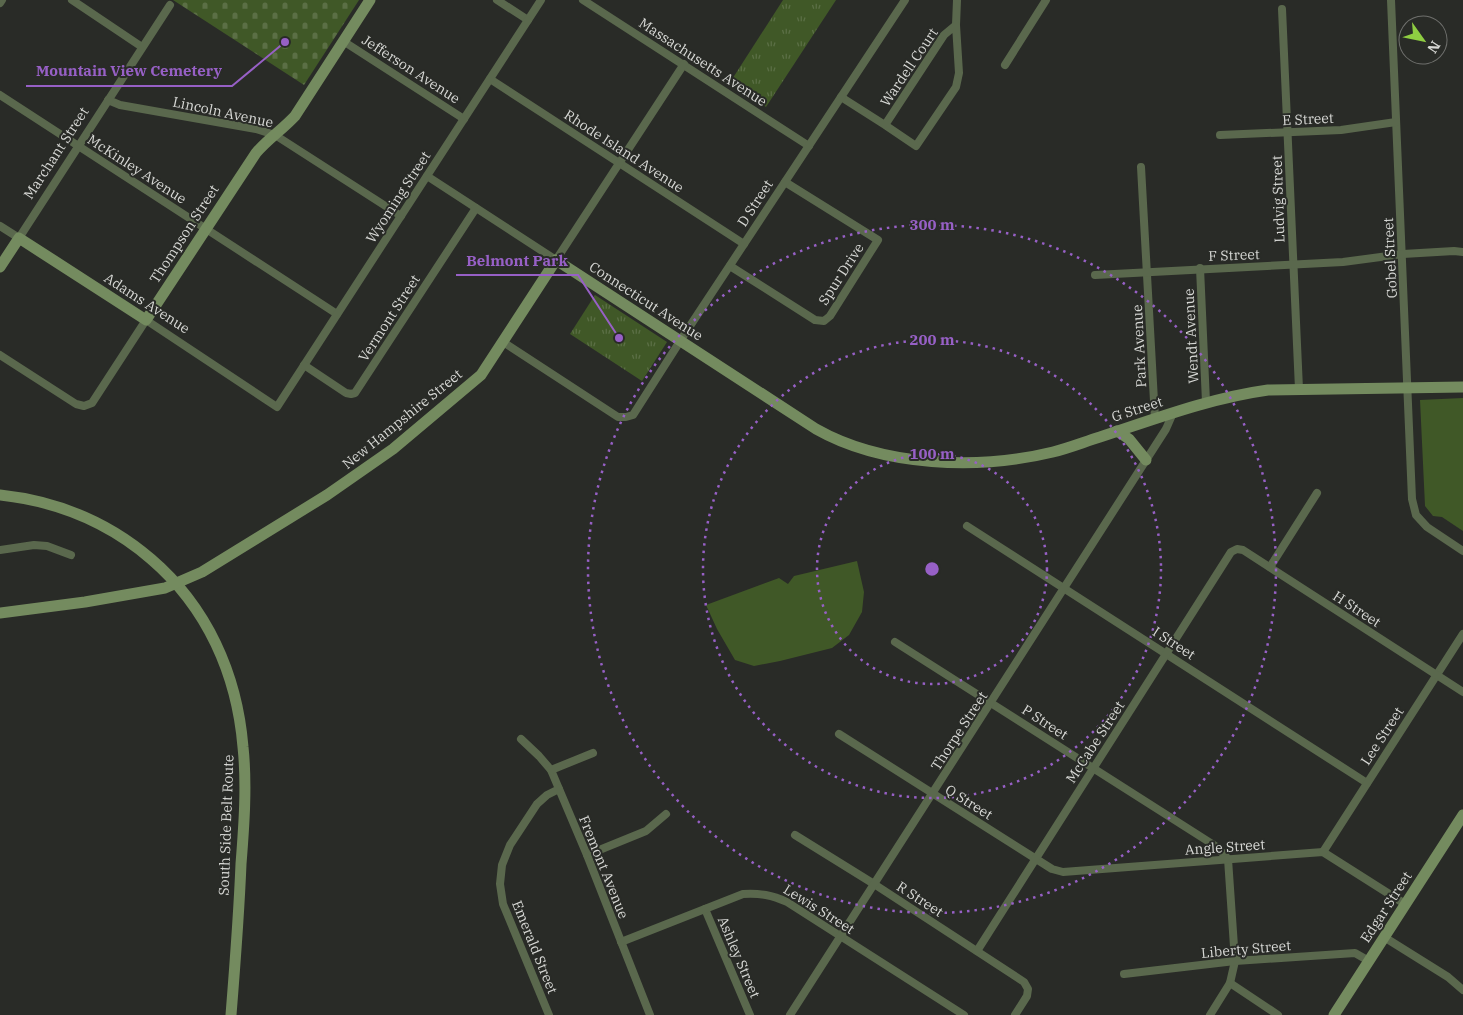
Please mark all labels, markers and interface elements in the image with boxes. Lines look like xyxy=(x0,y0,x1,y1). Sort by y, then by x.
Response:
street label: Massachusetts Avenue xyxy=(636,14,770,110)
north arrow xyxy=(1398,15,1448,65)
street label: Wardell Court xyxy=(876,24,942,110)
street label: Jefferson Avenue xyxy=(359,31,463,107)
text: N xyxy=(1423,38,1444,57)
callout: Mountain View Cemetery xyxy=(26,56,232,86)
text: Mountain View Cemetery xyxy=(36,61,223,80)
street label: Lincoln Avenue xyxy=(171,93,275,131)
street label: Marchant Street xyxy=(20,104,92,202)
street label: Rhode Island Avenue xyxy=(561,106,687,196)
street label: E Street xyxy=(1282,109,1334,129)
street label: McKinley Avenue xyxy=(84,130,190,208)
street label: Wyoming Street xyxy=(362,148,434,246)
street label: Ludvig Street xyxy=(1267,155,1289,243)
street label: D Street xyxy=(733,176,777,230)
street label: Thompson Street xyxy=(145,181,223,287)
text: 300 m xyxy=(909,215,955,234)
street label: Gobel Street xyxy=(1379,217,1401,299)
street label: Spur Drive xyxy=(814,240,868,308)
callout: Belmont Park xyxy=(456,245,578,275)
street label: F Street xyxy=(1208,245,1260,265)
text: Belmont Park xyxy=(466,251,568,270)
street label: Connecticut Avenue xyxy=(586,257,706,345)
street label: Adams Avenue xyxy=(101,269,193,337)
street label: Vermont Street xyxy=(354,271,424,365)
street label: Wendt Avenue xyxy=(1180,288,1202,384)
street label: Park Avenue xyxy=(1128,304,1150,388)
text: 200 m xyxy=(909,330,955,349)
street label: New Hampshire Street xyxy=(338,365,466,473)
street label: G Street xyxy=(1109,392,1165,426)
text: 100 m xyxy=(909,444,955,463)
centre of rings xyxy=(923,560,941,578)
street label: H Street xyxy=(1330,587,1384,631)
street label: I Street xyxy=(1149,623,1199,663)
street label: Thorpe Street xyxy=(927,688,991,774)
street label: McCabe Street xyxy=(1062,697,1128,787)
street label: P Street xyxy=(1019,700,1071,744)
street label: Lee Street xyxy=(1357,703,1408,769)
street label: South Side Belt Route xyxy=(215,754,237,896)
street label: Q Street xyxy=(942,780,996,824)
street label: Fremont Avenue xyxy=(575,813,633,921)
street label: Angle Street xyxy=(1184,835,1266,859)
street label: Edgar Street xyxy=(1356,868,1416,946)
street label: R Street xyxy=(893,877,947,921)
street label: Lewis Street xyxy=(780,880,858,938)
street label: Emerald Street xyxy=(508,898,562,996)
street label: Ashley Street xyxy=(714,914,764,1001)
street label: Liberty Street xyxy=(1200,936,1292,962)

